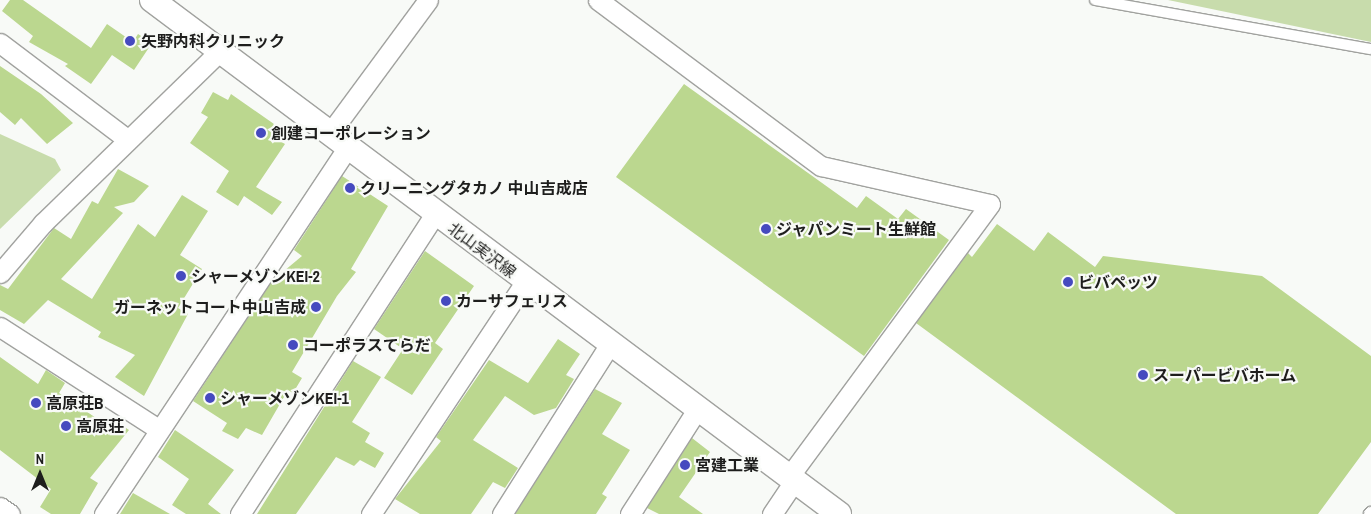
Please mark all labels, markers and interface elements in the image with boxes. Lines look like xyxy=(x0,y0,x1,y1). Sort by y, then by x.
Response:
place label: 矢野内科クリニック xyxy=(141,31,285,51)
marker: 矢野内科クリニック xyxy=(123,34,137,48)
place label: 創建コーポレーション xyxy=(271,123,431,143)
marker: 創建コーポレーション xyxy=(255,127,267,139)
place label: クリーニングタカノ 中山吉成店 xyxy=(360,178,588,198)
marker: クリーニングタカノ 中山吉成店 xyxy=(344,182,356,194)
street label: 北山実沢線 xyxy=(444,218,520,282)
place label: ジャパンミート生鮮館 xyxy=(776,219,936,239)
marker: ジャパンミート生鮮館 xyxy=(760,223,772,235)
place label: シャーメゾンKEI-2 xyxy=(191,266,321,286)
marker: シャーメゾンKEI-2 xyxy=(175,270,187,282)
place label: ビバペッツ xyxy=(1078,272,1158,292)
marker: ビバペッツ xyxy=(1062,276,1074,288)
place label: カーサフェリス xyxy=(456,291,568,311)
marker: カーサフェリス xyxy=(440,295,452,307)
place label: ガーネットコート中山吉成 xyxy=(114,297,306,317)
marker: ガーネットコート中山吉成 xyxy=(310,301,322,313)
place label: コーポラスてらだ xyxy=(303,335,431,355)
marker: コーポラスてらだ xyxy=(287,339,299,351)
place label: スーパービバホーム xyxy=(1153,365,1297,385)
marker: スーパービバホーム xyxy=(1137,369,1149,381)
place label: シャーメゾンKEI-1 xyxy=(220,388,350,408)
marker: シャーメゾンKEI-1 xyxy=(204,392,216,404)
place label: 高原荘B xyxy=(46,393,103,413)
marker: 高原荘B xyxy=(30,397,42,409)
place label: 高原荘 xyxy=(76,416,124,436)
marker: 高原荘 xyxy=(60,420,72,432)
north arrow xyxy=(15,449,65,499)
text: N xyxy=(36,450,44,468)
place label: 宮建工業 xyxy=(695,455,759,475)
marker: 宮建工業 xyxy=(679,459,691,471)

